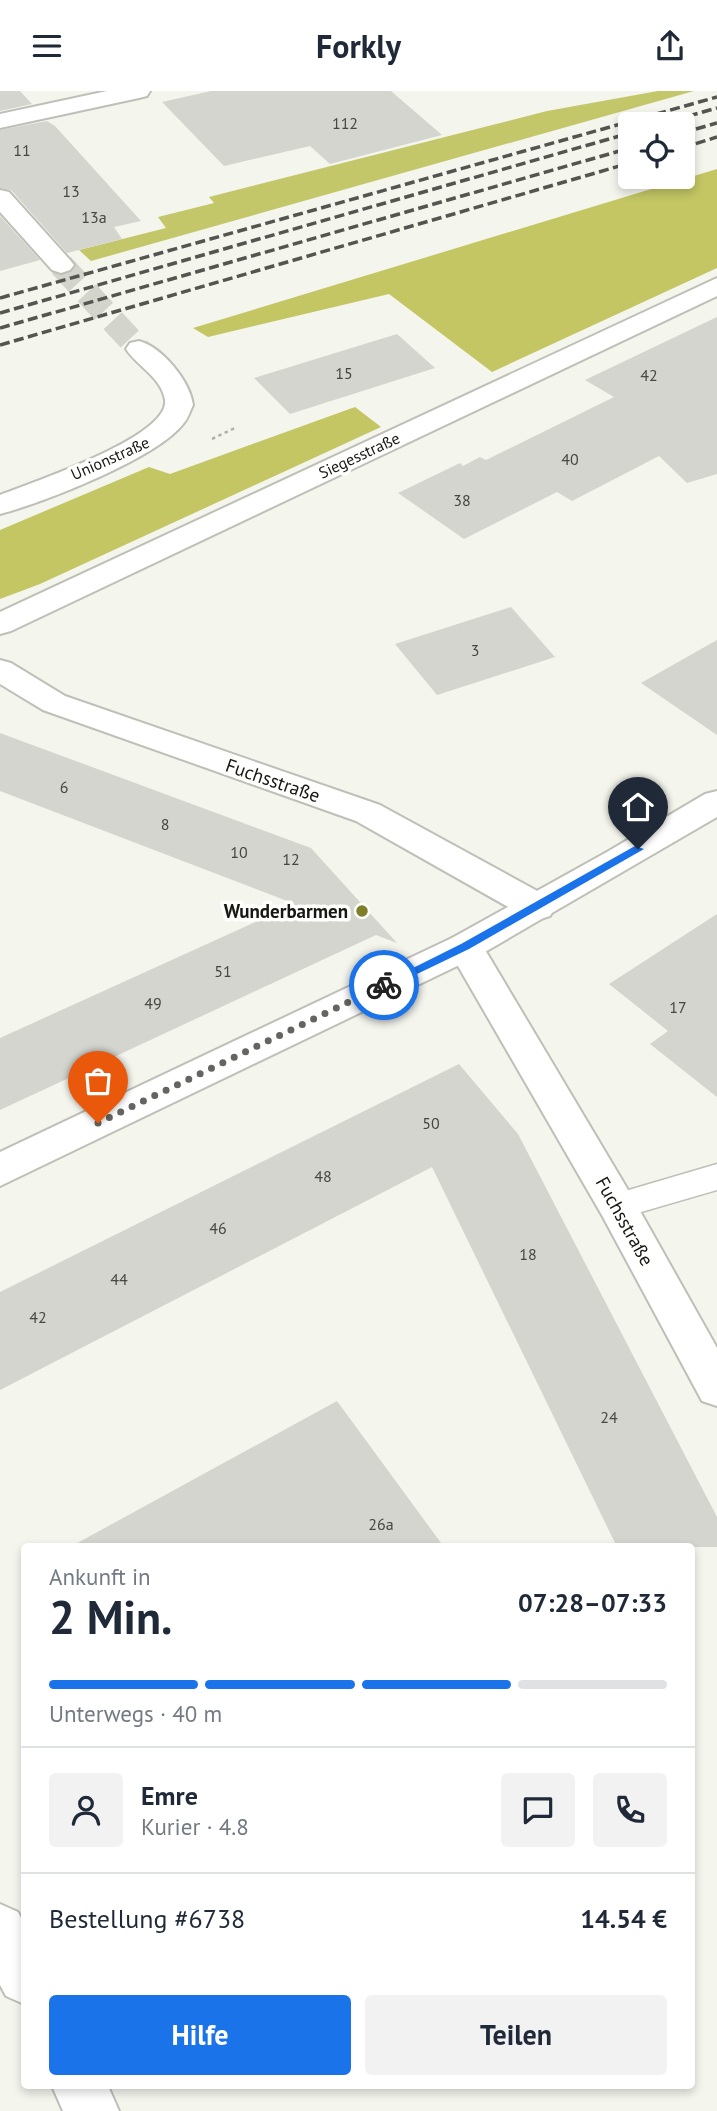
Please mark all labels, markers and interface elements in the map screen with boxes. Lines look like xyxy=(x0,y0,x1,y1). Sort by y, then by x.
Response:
text: Forkly xyxy=(316,25,401,67)
icon: menu xyxy=(28,27,66,65)
icon: share xyxy=(651,27,689,65)
map controls xyxy=(618,112,695,189)
button: locate xyxy=(618,112,695,189)
house number: 112 xyxy=(332,113,358,133)
house number: 11 xyxy=(13,140,31,160)
house number: 13 xyxy=(62,181,80,201)
house number: 13a xyxy=(81,207,107,227)
house number: 15 xyxy=(335,363,353,383)
house number: 42 xyxy=(640,365,658,385)
street label: Siegesstraße xyxy=(315,427,403,483)
street label: Unionstraße xyxy=(68,432,152,484)
house number: 40 xyxy=(561,449,579,469)
house number: 38 xyxy=(453,490,471,510)
house number: 3 xyxy=(471,640,479,660)
street label: Fuchsstraße xyxy=(223,753,323,807)
house number: 6 xyxy=(60,777,68,797)
pin xyxy=(608,777,668,849)
icon: home xyxy=(619,788,657,826)
house number: 8 xyxy=(161,814,169,834)
house number: 10 xyxy=(230,842,248,862)
house number: 12 xyxy=(282,849,300,869)
place label: Wunderbarmen xyxy=(224,899,348,923)
marker: Wunderbarmen xyxy=(354,903,370,919)
courier xyxy=(349,950,419,1020)
house number: 51 xyxy=(214,961,232,981)
icon: bike xyxy=(365,966,403,1004)
house number: 49 xyxy=(144,993,162,1013)
house number: 17 xyxy=(669,997,687,1017)
pin xyxy=(68,1051,128,1123)
icon: bag xyxy=(79,1062,117,1100)
house number: 50 xyxy=(422,1113,440,1133)
house number: 48 xyxy=(314,1166,332,1186)
street label: Fuchsstraße xyxy=(591,1172,659,1270)
house number: 46 xyxy=(209,1218,227,1238)
house number: 18 xyxy=(519,1244,537,1264)
house number: 44 xyxy=(110,1269,128,1289)
house number: 42 xyxy=(29,1307,47,1327)
house number: 24 xyxy=(600,1407,618,1427)
house number: 26a xyxy=(368,1514,394,1534)
text: Ankunft in xyxy=(49,1562,151,1591)
text: 07:28–07:33 xyxy=(518,1586,667,1619)
text: 2 Min. xyxy=(49,1587,172,1647)
text: Unterwegs · 40 m xyxy=(49,1699,222,1728)
button: person xyxy=(49,1773,123,1847)
button: chat xyxy=(501,1773,575,1847)
button: phone xyxy=(593,1773,667,1847)
text: Emre xyxy=(141,1779,198,1812)
text: Kurier · 4.8 xyxy=(141,1812,249,1841)
text: Bestellung #6738 xyxy=(49,1902,245,1935)
text: 14.54 € xyxy=(580,1902,667,1935)
button: Hilfe xyxy=(49,1995,351,2075)
button: Teilen xyxy=(365,1995,667,2075)

